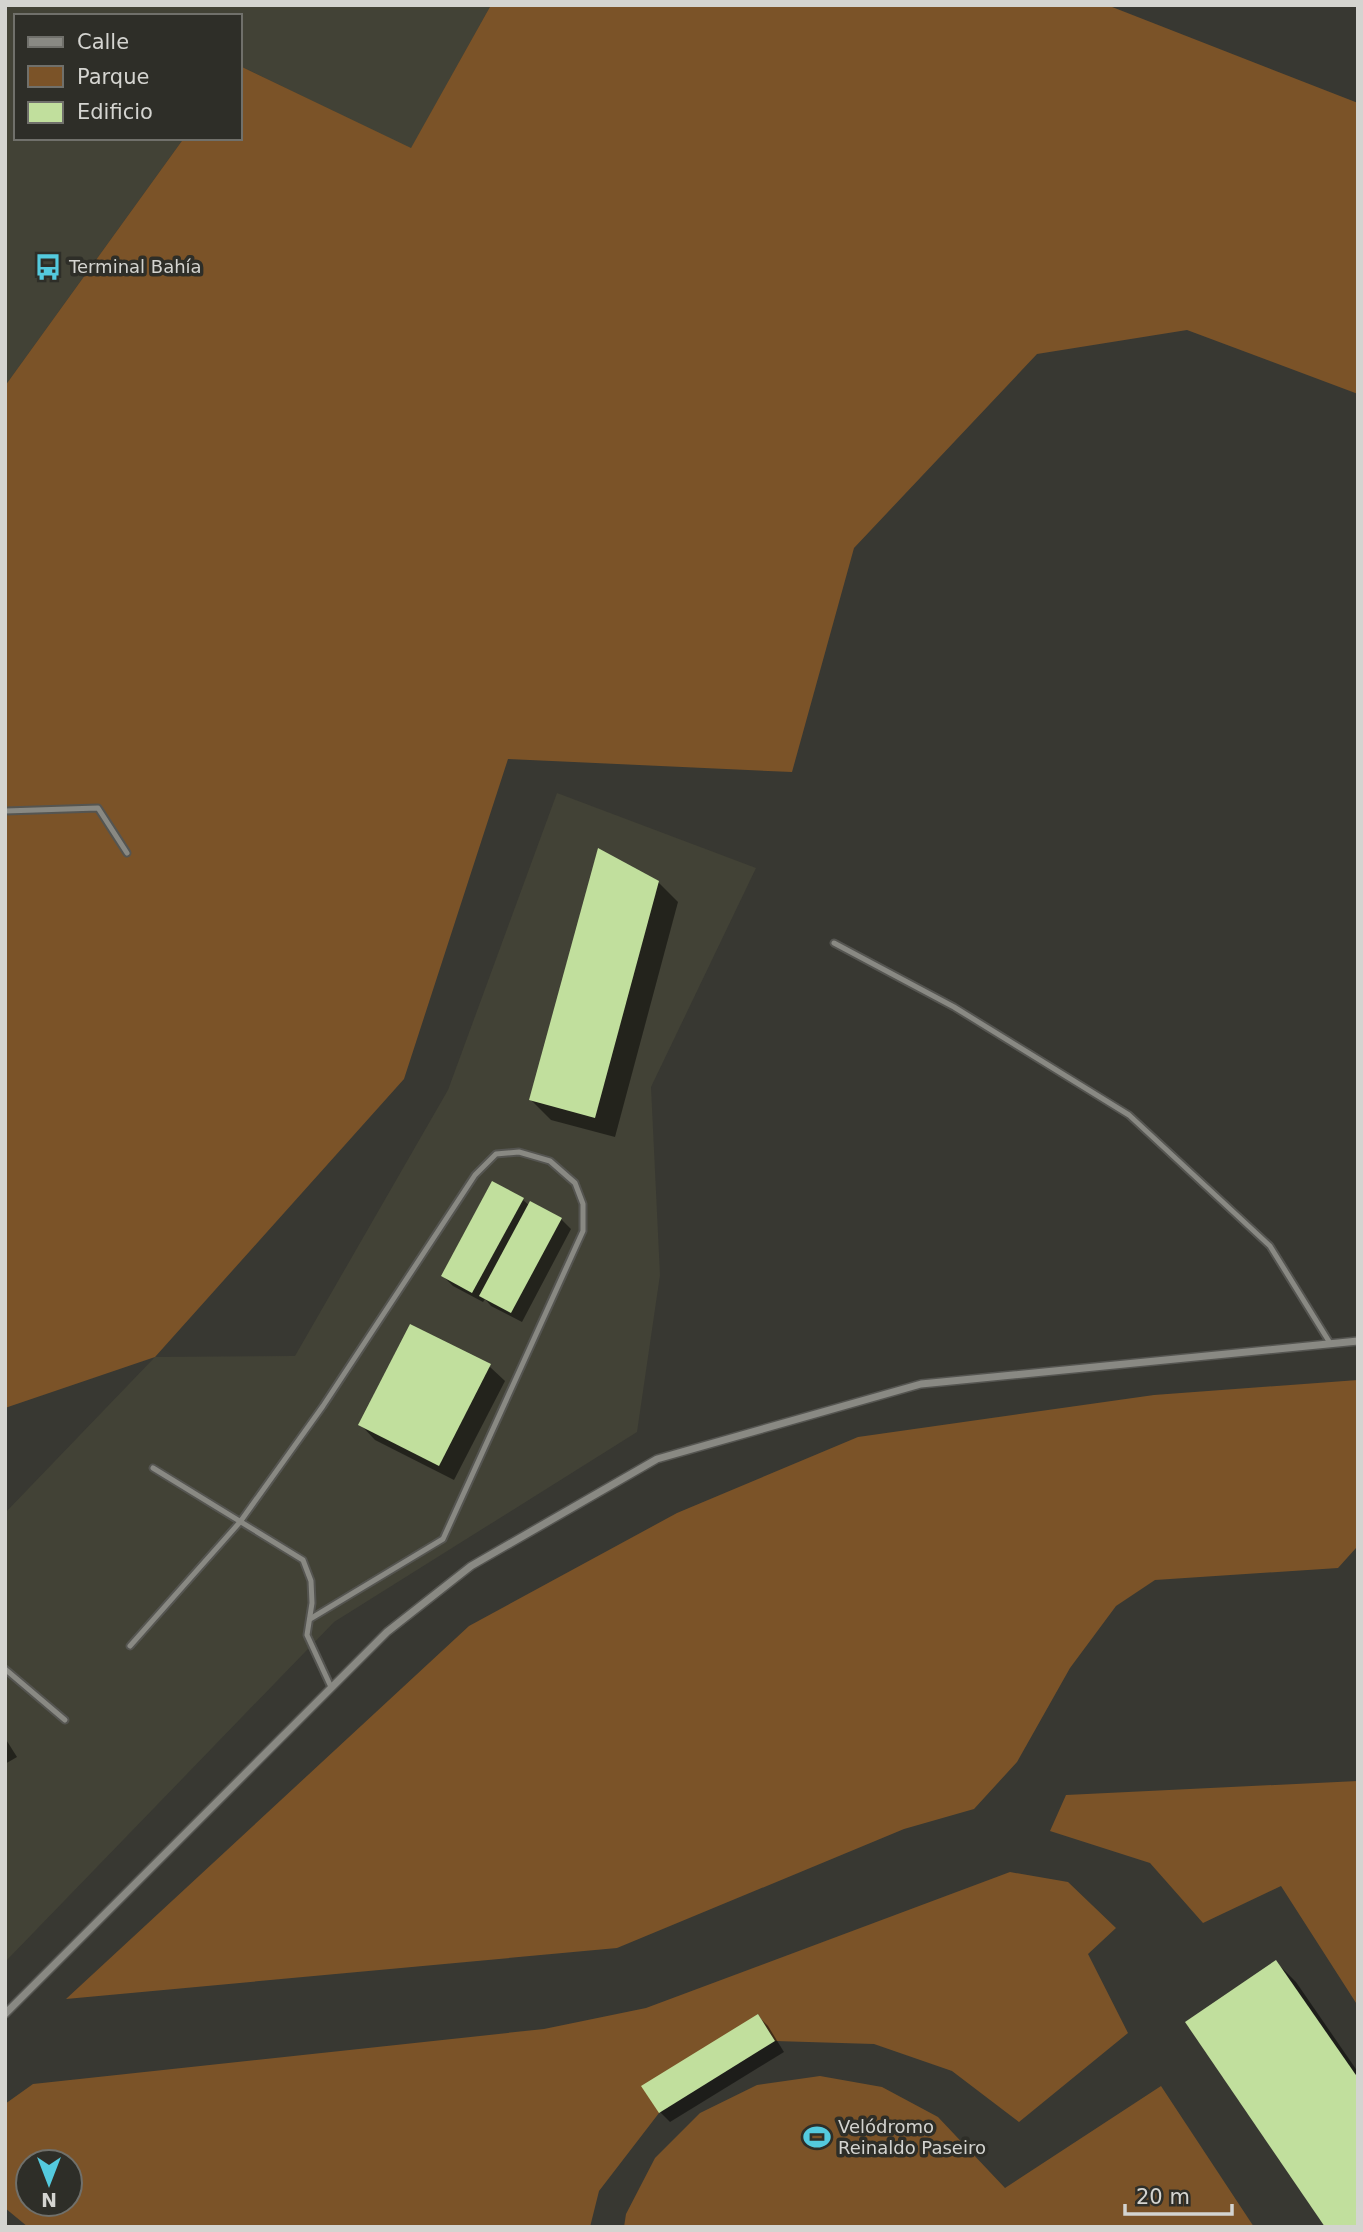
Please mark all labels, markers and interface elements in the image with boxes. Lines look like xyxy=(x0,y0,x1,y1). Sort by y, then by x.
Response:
legend xyxy=(14,14,242,140)
text: Calle xyxy=(77,30,129,54)
text: Parque xyxy=(77,65,149,89)
text: Edificio xyxy=(77,100,153,124)
bus stop icon: Terminal Bahía xyxy=(33,252,63,282)
place label: Terminal Bahía xyxy=(68,256,202,277)
place label: Velódromo Reinaldo Paseiro xyxy=(838,2116,986,2158)
sports icon: Velódromo Reinaldo Paseiro xyxy=(802,2122,832,2152)
north arrow xyxy=(14,2148,84,2218)
scale bar xyxy=(1125,2172,1232,2216)
text: 20 m xyxy=(1136,2185,1190,2209)
text: N xyxy=(41,2189,57,2211)

